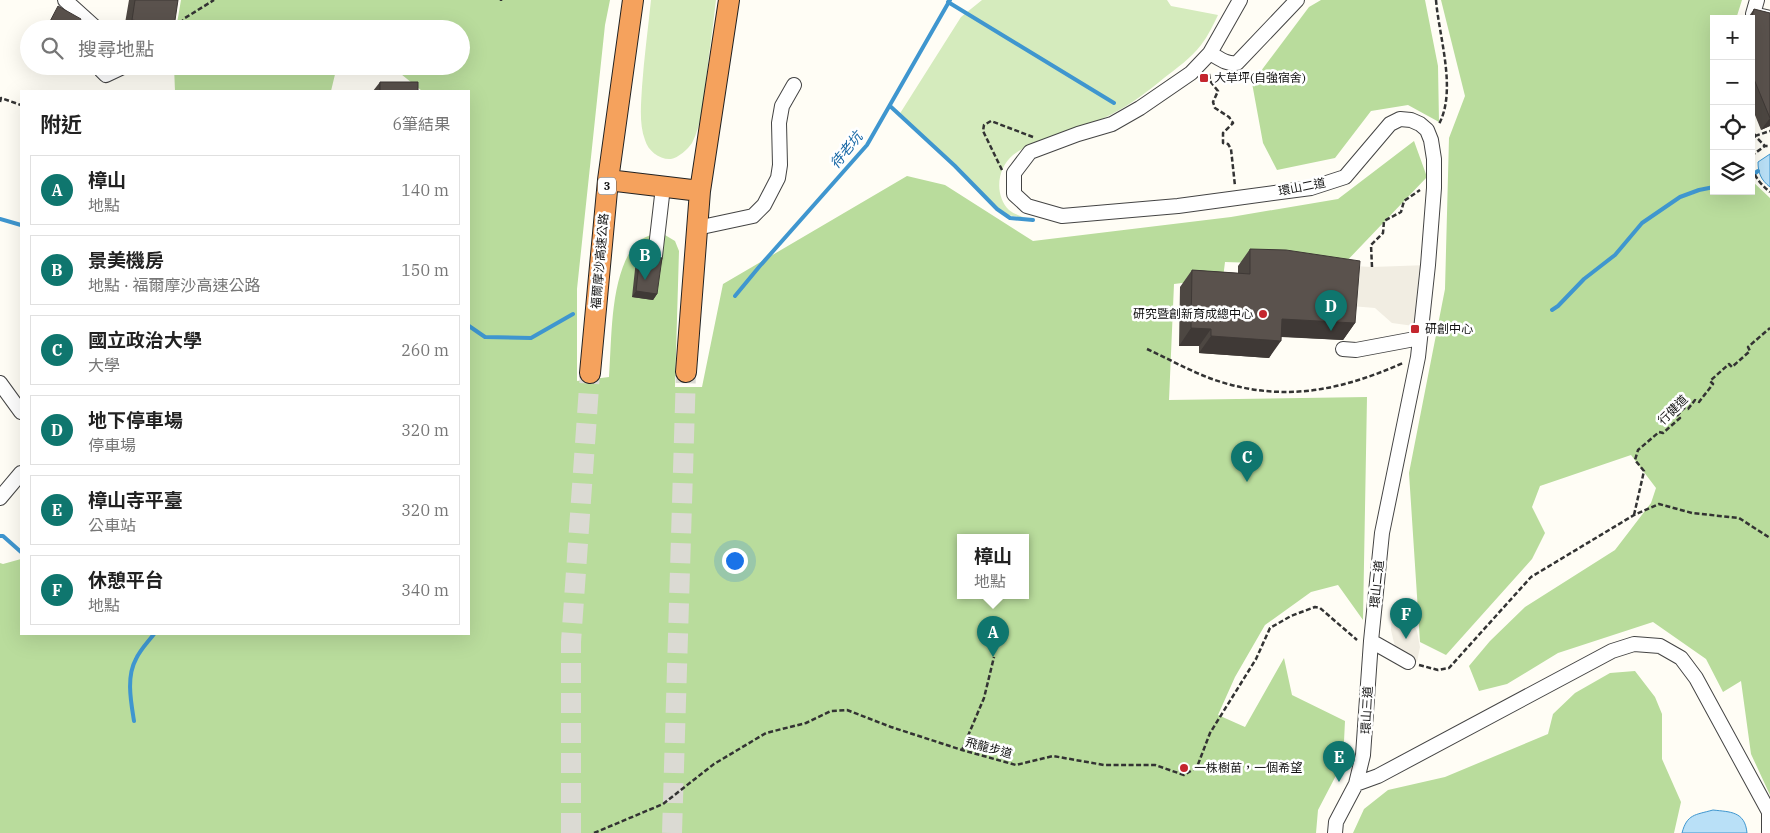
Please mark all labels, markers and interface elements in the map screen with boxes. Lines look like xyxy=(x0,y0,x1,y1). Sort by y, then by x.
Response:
map controls xyxy=(1710,15,1755,195)
button: + xyxy=(1710,15,1755,60)
search box xyxy=(20,20,470,75)
icon: search xyxy=(38,34,66,62)
text: 搜尋地點 xyxy=(78,37,154,61)
button: − xyxy=(1710,60,1755,105)
place label: 大草坪(自強宿舍) xyxy=(1214,70,1306,85)
marker: 大草坪(自強宿舍) xyxy=(1198,72,1210,84)
button: locate xyxy=(1710,105,1755,150)
text: 附近 xyxy=(40,110,82,138)
text: 6筆結果 xyxy=(392,114,450,134)
water label: 待老坑 xyxy=(826,126,867,172)
button: layers xyxy=(1710,150,1755,195)
text: 樟山 xyxy=(88,168,126,192)
street label: 環山二道 xyxy=(1277,175,1327,198)
road number: 3 xyxy=(598,178,616,195)
text: A xyxy=(51,180,63,200)
text: 140 m xyxy=(401,180,449,200)
text: 地點 xyxy=(88,195,120,215)
street label: 福爾摩沙高速公路 xyxy=(588,212,611,309)
pin: B xyxy=(629,239,661,280)
text: 景美機房 xyxy=(88,248,164,272)
text: B xyxy=(51,260,63,280)
text: 150 m xyxy=(401,260,449,280)
text: 地點 · 福爾摩沙高速公路 xyxy=(88,275,261,295)
pin: D xyxy=(1315,290,1347,331)
place label: 研究暨創新育成總中心 xyxy=(1133,306,1253,321)
marker: 研究暨創新育成總中心 xyxy=(1257,308,1269,320)
place label: 研創中心 xyxy=(1425,321,1473,336)
marker: 研創中心 xyxy=(1409,323,1421,335)
text: 國立政治大學 xyxy=(88,328,202,352)
text: C xyxy=(52,340,62,360)
text: 260 m xyxy=(401,340,449,360)
text: 大學 xyxy=(88,355,120,375)
street label: 行健道 xyxy=(1655,392,1691,428)
text: 地下停車場 xyxy=(88,408,183,432)
text: D xyxy=(51,420,63,440)
text: 320 m xyxy=(401,420,449,440)
text: 停車場 xyxy=(88,435,136,455)
pin: C xyxy=(1231,441,1263,482)
text: 樟山寺平臺 xyxy=(88,488,183,512)
text: E xyxy=(52,500,62,520)
text: 320 m xyxy=(401,500,449,520)
text: 公車站 xyxy=(88,515,136,535)
popup xyxy=(957,534,1029,599)
text: 樟山 xyxy=(974,544,1012,568)
your location xyxy=(722,548,748,574)
street label: 環山二道 xyxy=(1367,559,1386,609)
text: 休憩平台 xyxy=(88,568,164,592)
text: 地點 xyxy=(974,571,1006,591)
text: F xyxy=(52,580,62,600)
text: 340 m xyxy=(401,580,449,600)
text: 地點 xyxy=(88,595,120,615)
pin: F xyxy=(1390,598,1422,639)
pin: A xyxy=(977,616,1009,657)
street label: 環山三道 xyxy=(1358,686,1375,734)
street label: 飛龍步道 xyxy=(964,734,1014,761)
pin: E xyxy=(1323,741,1355,782)
place label: 一株樹苗，一個希望 xyxy=(1194,760,1302,775)
marker: 一株樹苗，一個希望 xyxy=(1178,762,1190,774)

